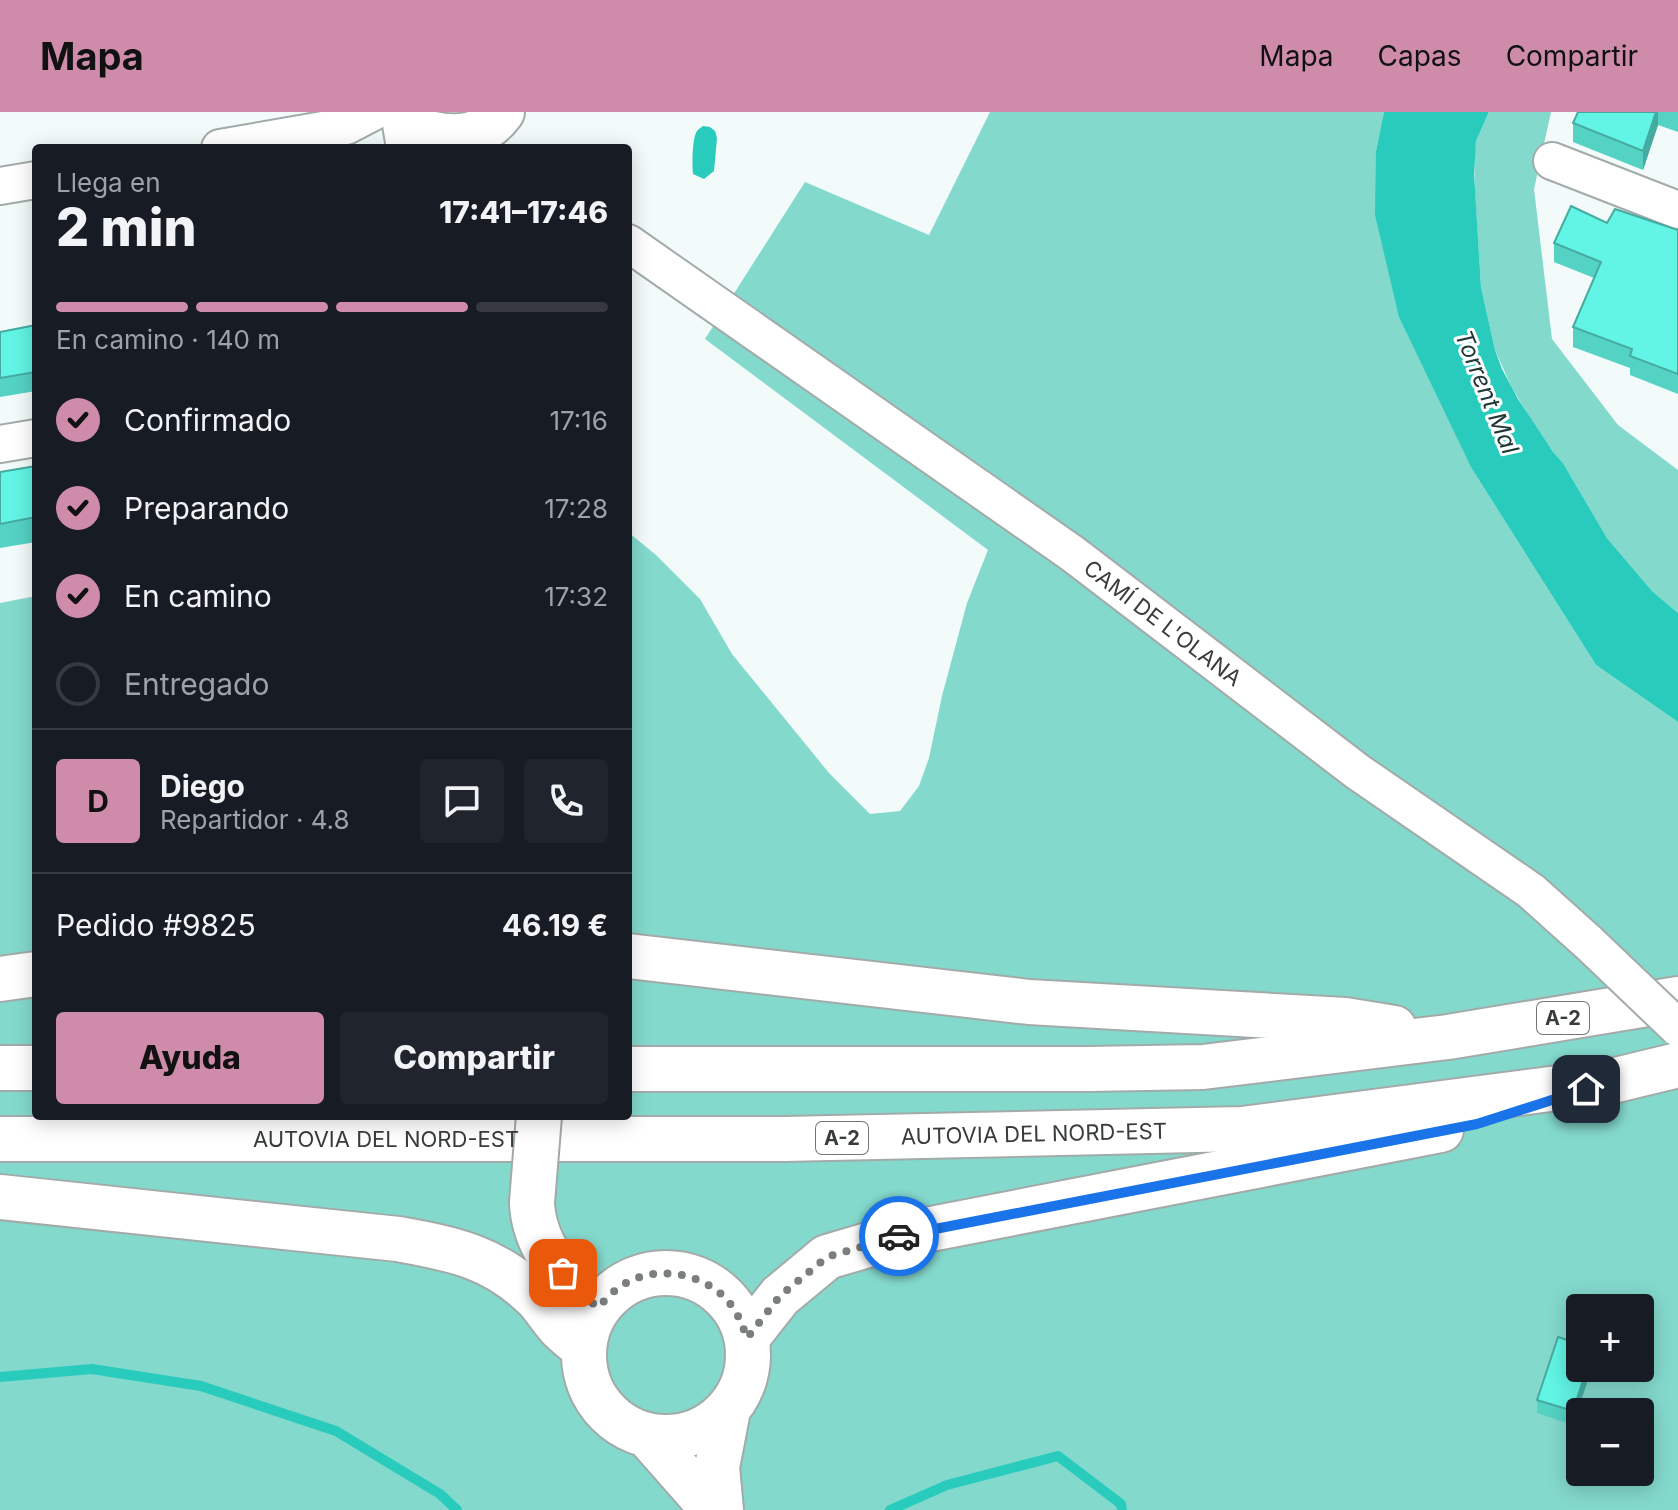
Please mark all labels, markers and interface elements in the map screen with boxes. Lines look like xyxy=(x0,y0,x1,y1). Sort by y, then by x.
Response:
text: Mapa xyxy=(40,33,144,79)
text: Mapa xyxy=(1259,39,1334,73)
text: Capas xyxy=(1378,39,1462,73)
text: Compartir xyxy=(1506,39,1638,73)
text: Llega en xyxy=(56,167,161,198)
text: 17:41–17:46 xyxy=(439,194,608,230)
text: 2 min xyxy=(56,196,197,259)
text: En camino · 140 m xyxy=(56,324,280,355)
water label: Torrent Mal xyxy=(1449,326,1525,458)
icon: check xyxy=(56,398,100,442)
text: Confirmado xyxy=(124,402,291,438)
text: 17:16 xyxy=(549,405,608,436)
icon: check xyxy=(56,486,100,530)
text: Preparando xyxy=(124,490,289,526)
text: 17:28 xyxy=(544,493,608,524)
street label: CAMÍ DE L'OLANA xyxy=(1079,554,1247,691)
icon: check xyxy=(56,574,100,618)
text: En camino xyxy=(124,578,272,614)
text: 17:32 xyxy=(544,581,608,612)
text: Entregado xyxy=(124,666,269,702)
button: chat xyxy=(420,759,504,843)
button: phone xyxy=(524,759,608,843)
text: Diego xyxy=(160,768,245,804)
text: D xyxy=(87,783,109,819)
text: Repartidor · 4.8 xyxy=(160,804,350,835)
text: Pedido #9825 xyxy=(56,907,256,943)
text: 46.19 € xyxy=(502,907,608,943)
road number: A-2 xyxy=(1537,1002,1589,1034)
button: Ayuda xyxy=(56,1012,324,1104)
button: Compartir xyxy=(340,1012,608,1104)
pin xyxy=(1552,1055,1620,1123)
icon: home xyxy=(1564,1067,1608,1111)
street label: AUTOVIA DEL NORD-EST xyxy=(901,1118,1167,1149)
road number: A-2 xyxy=(816,1122,868,1154)
street label: AUTOVIA DEL NORD-EST xyxy=(253,1126,519,1152)
courier xyxy=(859,1196,939,1276)
icon: car xyxy=(877,1214,921,1258)
pin xyxy=(529,1239,597,1307)
icon: bag xyxy=(541,1251,585,1295)
map controls xyxy=(1566,1294,1654,1486)
button: + xyxy=(1566,1294,1654,1382)
button: − xyxy=(1566,1398,1654,1486)

